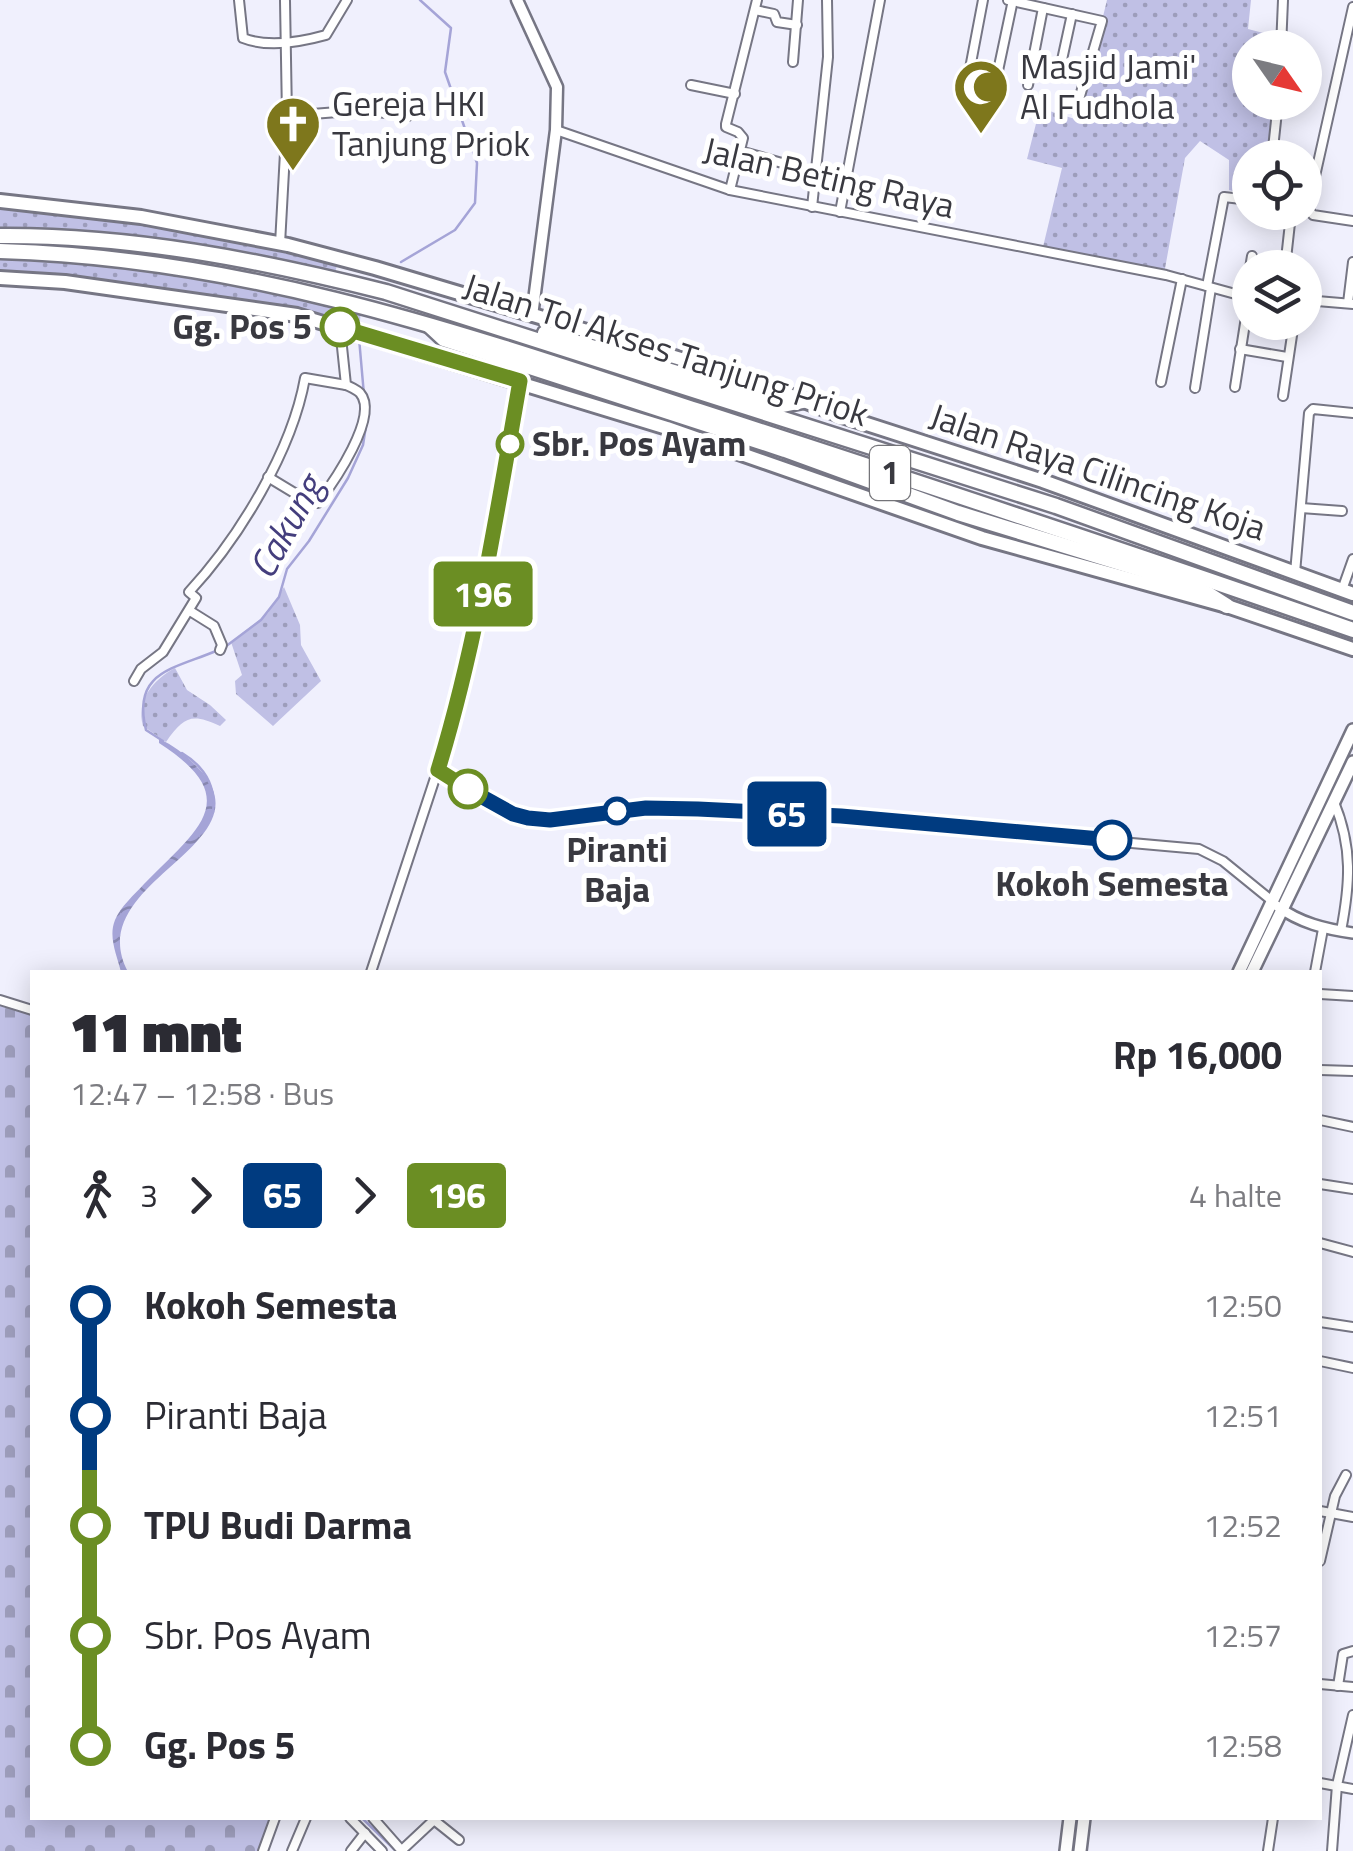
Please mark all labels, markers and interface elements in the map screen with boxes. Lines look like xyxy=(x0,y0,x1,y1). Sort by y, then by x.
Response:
north arrow xyxy=(1232,30,1322,120)
map controls xyxy=(1232,30,1322,340)
place label: Masjid Jami' Al Fudhola xyxy=(1020,39,1197,133)
mosque icon: Masjid Jami' Al Fudhola xyxy=(951,57,1011,136)
place label: Gereja HKI Tanjung Priok xyxy=(332,76,530,170)
church icon: Gereja HKI Tanjung Priok xyxy=(263,94,323,173)
street label: Jalan Beting Raya xyxy=(698,122,960,232)
button: locate xyxy=(1232,140,1322,230)
button: layers xyxy=(1232,250,1322,340)
street label: Jalan Tol Akses Tanjung Priok xyxy=(457,258,876,440)
place label: Gg. Pos 5 xyxy=(172,299,312,353)
marker: Gg. Pos 5 xyxy=(321,308,359,346)
street label: Jalan Raya Cilincing Koja xyxy=(923,388,1274,554)
place label: Sbr. Pos Ayam xyxy=(532,416,746,470)
marker: Sbr. Pos Ayam xyxy=(497,431,523,457)
road number: 1 xyxy=(870,446,910,500)
water label: Cakung xyxy=(233,461,339,589)
line badge: 196 xyxy=(426,562,540,626)
text: 196 xyxy=(454,567,512,621)
unlabelled marker xyxy=(449,770,487,808)
line badge: 65 xyxy=(742,782,832,846)
text: 65 xyxy=(767,787,807,841)
marker: Piranti Baja xyxy=(604,798,630,824)
marker: Kokoh Semesta xyxy=(1093,821,1131,859)
place label: Piranti Baja xyxy=(566,822,668,916)
place label: Kokoh Semesta xyxy=(995,856,1229,910)
text: 11 mnt xyxy=(70,990,242,1073)
text: Rp 16,000 xyxy=(1113,1026,1282,1084)
text: 12:47 – 12:58 · Bus xyxy=(70,1069,334,1117)
icon: walk xyxy=(70,1168,125,1223)
icon: forward xyxy=(173,1168,228,1223)
text: 65 xyxy=(263,1168,302,1222)
icon: forward xyxy=(337,1168,392,1223)
text: 196 xyxy=(427,1168,486,1222)
text: 3 xyxy=(140,1171,158,1219)
text: 4 halte xyxy=(1189,1171,1282,1219)
text: Kokoh Semesta xyxy=(144,1276,397,1334)
text: 12:50 xyxy=(1203,1281,1282,1329)
text: Piranti Baja xyxy=(144,1386,327,1444)
text: 12:51 xyxy=(1203,1391,1282,1439)
text: TPU Budi Darma xyxy=(144,1496,412,1554)
text: 12:52 xyxy=(1203,1501,1282,1549)
text: Sbr. Pos Ayam xyxy=(144,1606,371,1664)
text: 12:57 xyxy=(1203,1611,1282,1659)
text: Gg. Pos 5 xyxy=(144,1716,296,1774)
text: 12:58 xyxy=(1203,1721,1282,1769)

